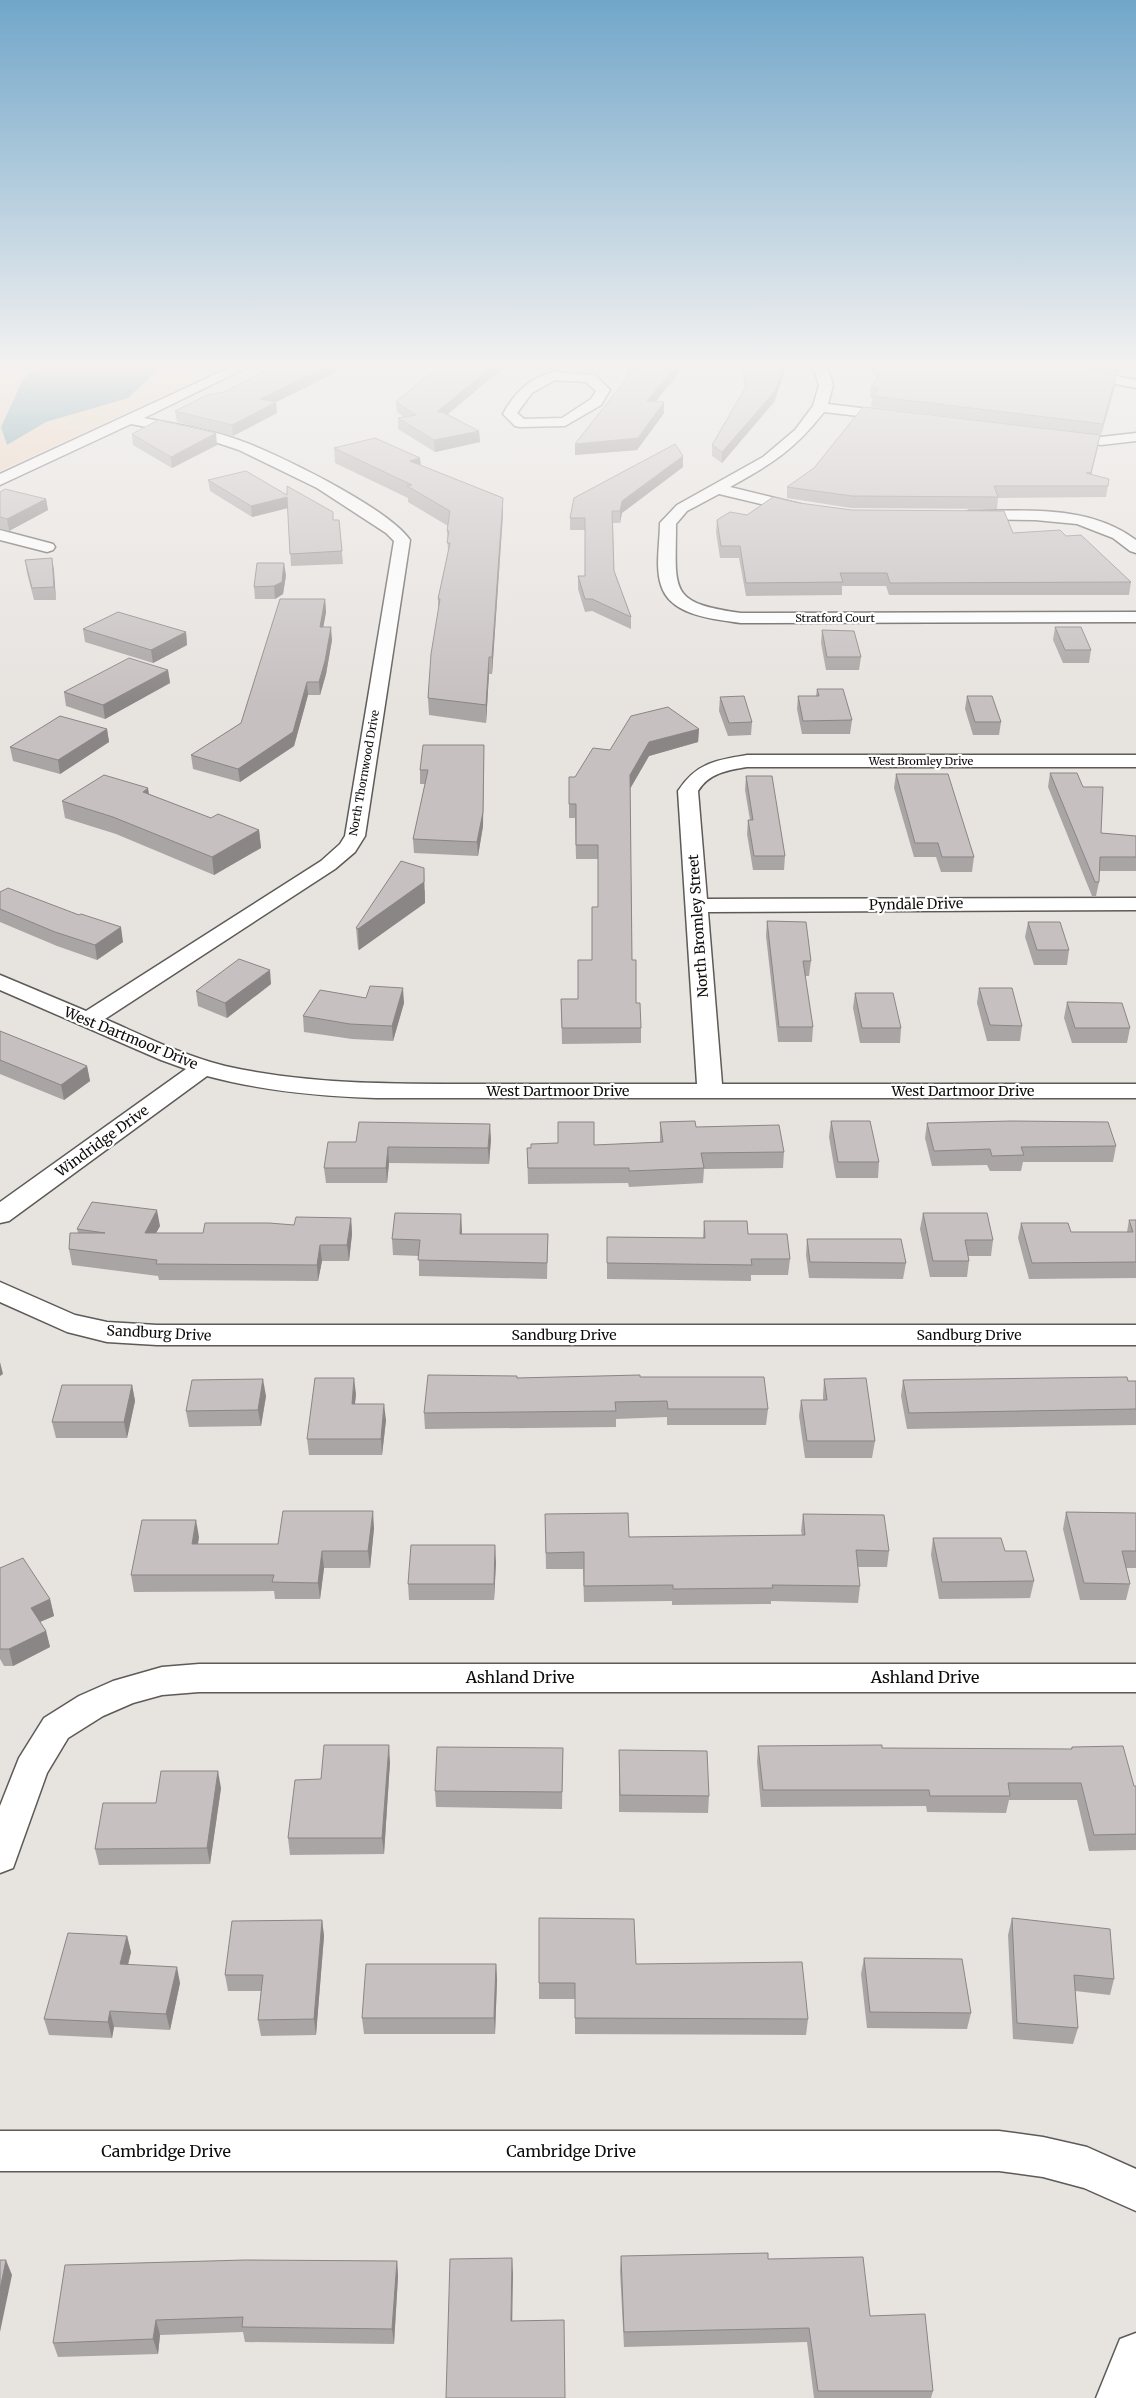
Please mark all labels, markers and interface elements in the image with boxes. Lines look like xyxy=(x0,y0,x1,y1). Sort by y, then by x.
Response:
street label: Stratford Court xyxy=(795,611,876,625)
street label: North Thornwood Drive xyxy=(346,709,382,837)
street label: West Bromley Drive xyxy=(868,754,974,768)
street label: North Bromley Street xyxy=(684,853,712,998)
street label: Pyndale Drive xyxy=(869,894,963,914)
street label: West Dartmoor Drive xyxy=(60,1003,201,1073)
street label: West Dartmoor Drive xyxy=(486,1082,629,1100)
street label: West Dartmoor Drive xyxy=(891,1082,1034,1100)
street label: Windridge Drive xyxy=(51,1101,152,1181)
street label: Sandburg Drive xyxy=(106,1321,212,1345)
street label: Sandburg Drive xyxy=(512,1326,616,1344)
street label: Sandburg Drive xyxy=(917,1326,1021,1344)
street label: Ashland Drive xyxy=(465,1667,574,1687)
street label: Ashland Drive xyxy=(870,1667,979,1687)
street label: Cambridge Drive xyxy=(101,2141,231,2161)
street label: Cambridge Drive xyxy=(506,2141,636,2161)

